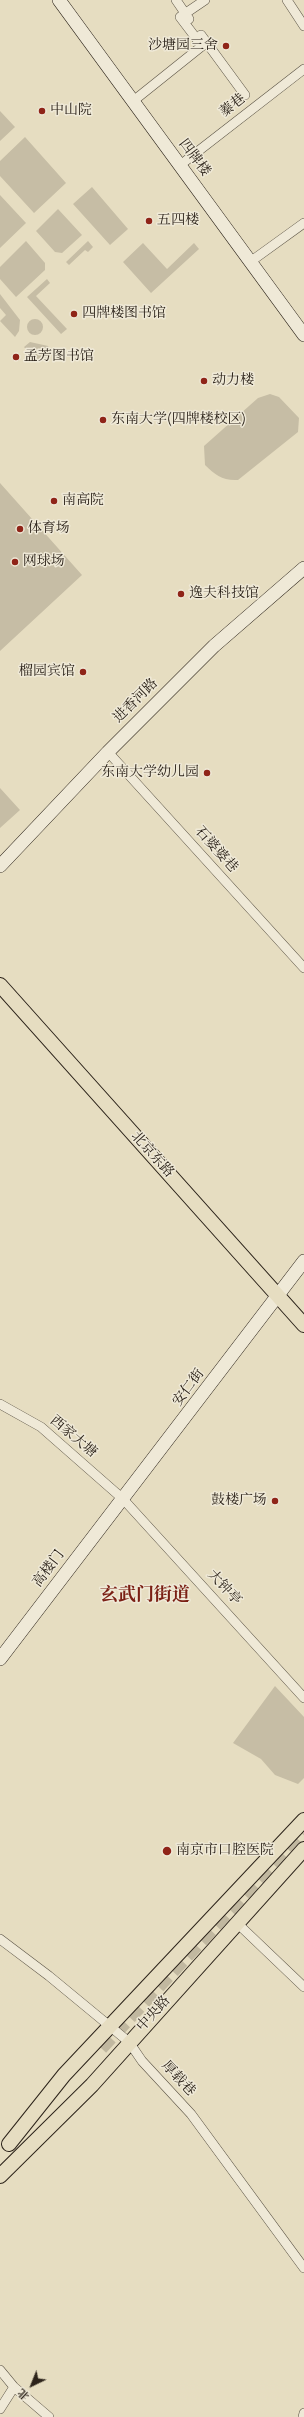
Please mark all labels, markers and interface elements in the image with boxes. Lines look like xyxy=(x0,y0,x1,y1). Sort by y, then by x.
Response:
place label: 沙塘园三舍 xyxy=(148,38,218,54)
marker: 沙塘园三舍 xyxy=(221,41,231,51)
street label: 蓁巷 xyxy=(217,91,249,121)
place label: 中山院 xyxy=(50,103,92,119)
marker: 中山院 xyxy=(37,106,47,116)
street label: 四牌楼 xyxy=(175,136,213,180)
place label: 五四楼 xyxy=(157,213,199,229)
marker: 五四楼 xyxy=(144,216,154,226)
place label: 四牌楼图书馆 xyxy=(82,306,166,322)
marker: 四牌楼图书馆 xyxy=(69,309,79,319)
place label: 孟芳图书馆 xyxy=(24,349,94,365)
marker: 孟芳图书馆 xyxy=(11,352,21,362)
place label: 动力楼 xyxy=(212,373,254,389)
marker: 动力楼 xyxy=(199,376,209,386)
place label: 东南大学(四牌楼校区) xyxy=(111,412,246,428)
marker: 东南大学(四牌楼校区) xyxy=(98,415,108,425)
place label: 南高院 xyxy=(62,493,104,509)
marker: 南高院 xyxy=(49,496,59,506)
place label: 体育场 xyxy=(28,521,70,537)
marker: 体育场 xyxy=(15,524,25,534)
place label: 网球场 xyxy=(23,554,65,570)
marker: 网球场 xyxy=(10,557,20,567)
place label: 逸夫科技馆 xyxy=(189,586,259,602)
marker: 逸夫科技馆 xyxy=(176,589,186,599)
place label: 榴园宾馆 xyxy=(19,664,75,680)
marker: 榴园宾馆 xyxy=(78,667,88,677)
street label: 进香河路 xyxy=(110,675,162,727)
place label: 东南大学幼儿园 xyxy=(101,765,199,781)
marker: 东南大学幼儿园 xyxy=(202,768,212,778)
street label: 石婆婆巷 xyxy=(191,824,241,876)
street label: 北京东路 xyxy=(127,1129,177,1181)
street label: 安仁街 xyxy=(170,1366,208,1410)
street label: 西家大塘 xyxy=(46,1413,100,1461)
place label: 鼓楼广场 xyxy=(211,1493,267,1509)
marker: 鼓楼广场 xyxy=(270,1496,280,1506)
street label: 高楼门 xyxy=(30,1547,68,1591)
street label: 大钟亭 xyxy=(204,1567,244,1609)
district label: 玄武门街道 xyxy=(100,1585,190,1607)
place label: 南京市口腔医院 xyxy=(176,1843,274,1859)
marker: 南京市口腔医院 xyxy=(161,1845,173,1857)
street label: 中央路 xyxy=(134,1993,174,2035)
street label: 厚载巷 xyxy=(158,2058,198,2100)
north arrow xyxy=(12,2365,52,2405)
text: 北 xyxy=(14,2385,33,2403)

